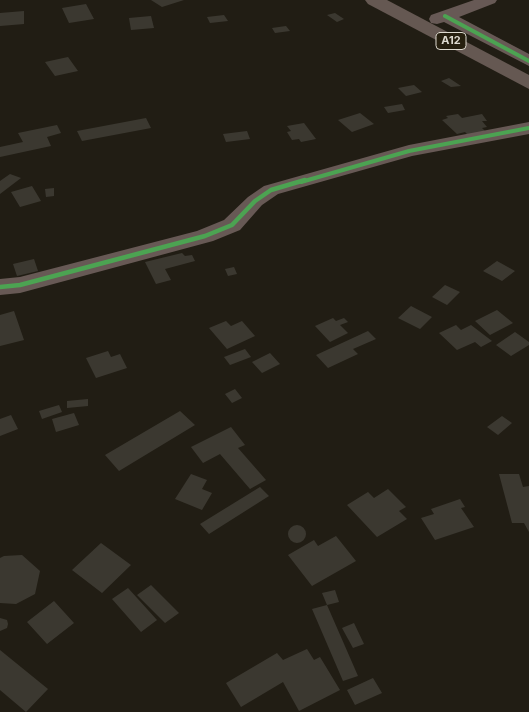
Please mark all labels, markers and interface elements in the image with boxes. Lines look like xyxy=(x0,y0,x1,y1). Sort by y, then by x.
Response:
road number: A12 xyxy=(436,32,466,49)

